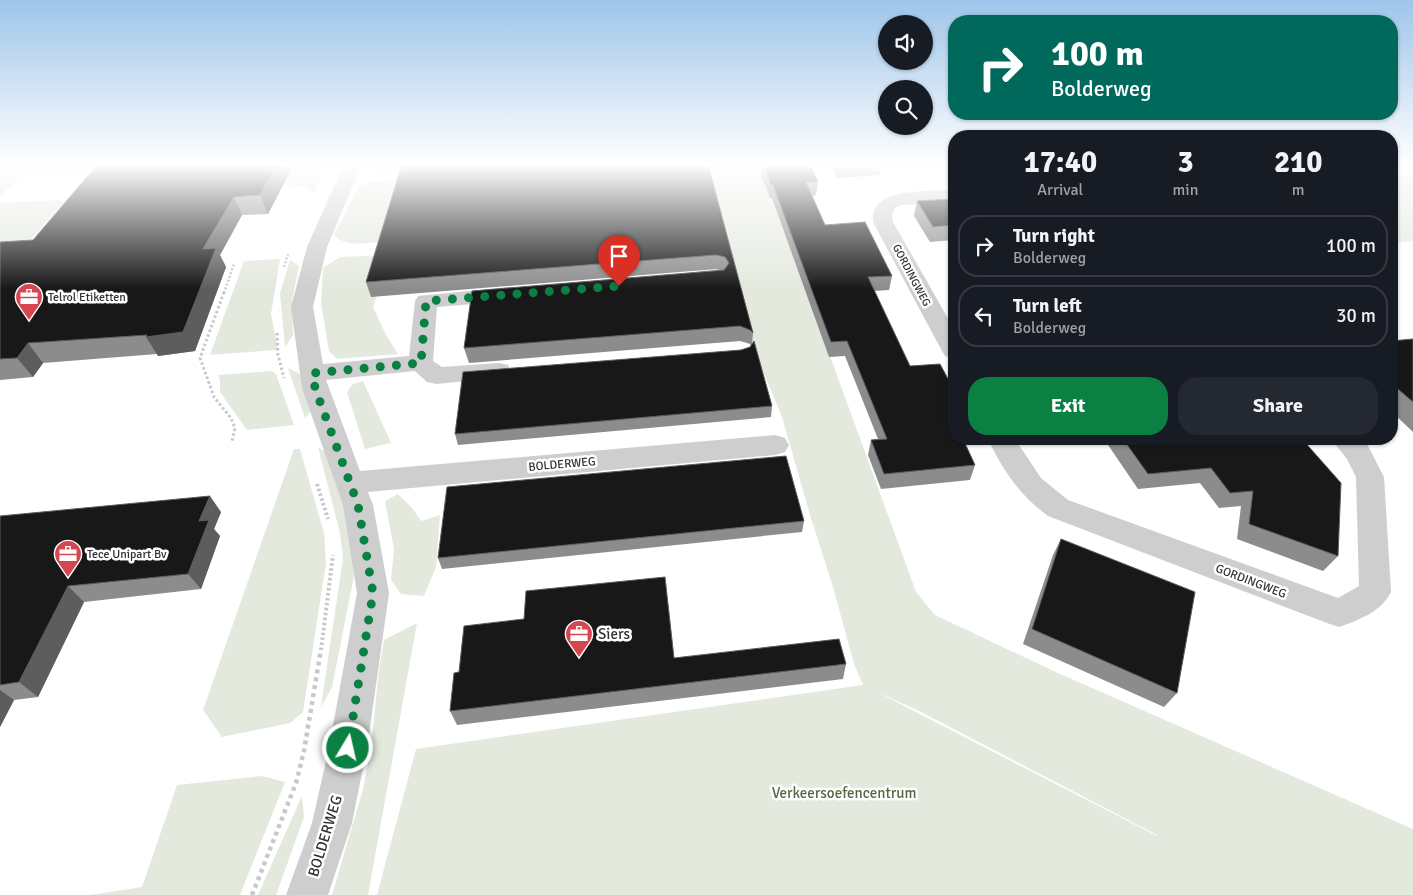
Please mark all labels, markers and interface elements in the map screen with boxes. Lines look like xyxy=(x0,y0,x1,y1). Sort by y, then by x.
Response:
map controls xyxy=(878,15,933,135)
button: sound xyxy=(878,15,933,70)
text: 100 m xyxy=(1051,32,1144,75)
icon: right xyxy=(968,35,1033,100)
text: Bolderweg xyxy=(1051,75,1152,102)
button: search xyxy=(878,80,933,135)
text: 17:40 xyxy=(1023,144,1097,181)
text: 3 xyxy=(1177,144,1194,181)
text: 210 xyxy=(1274,144,1322,181)
text: Arrival xyxy=(1037,180,1083,200)
text: min xyxy=(1173,180,1198,200)
text: m xyxy=(1292,180,1305,200)
text: Turn right xyxy=(1013,224,1095,248)
icon: right xyxy=(970,232,998,260)
text: 100 m xyxy=(1326,234,1376,258)
pin xyxy=(598,235,640,286)
icon: arrive xyxy=(605,242,633,270)
street label: GORDINGWEG xyxy=(890,242,933,308)
text: Bolderweg xyxy=(1013,248,1086,268)
office icon: Telrol Etiketten xyxy=(14,282,44,321)
place label: Telrol Etiketten xyxy=(48,290,126,305)
text: Turn left xyxy=(1013,294,1082,318)
icon: left xyxy=(970,302,998,330)
text: 30 m xyxy=(1336,304,1376,328)
text: Bolderweg xyxy=(1013,318,1086,338)
button: Exit xyxy=(968,377,1168,435)
button: Share xyxy=(1178,377,1378,435)
street label: BOLDERWEG xyxy=(528,454,596,475)
office icon: Tece Unipart Bv xyxy=(53,539,83,578)
place label: Tece Unipart Bv xyxy=(87,547,167,562)
street label: GORDINGWEG xyxy=(1213,561,1288,602)
office icon: Siers xyxy=(564,619,594,658)
place label: Siers xyxy=(598,625,630,643)
position arrow xyxy=(321,721,373,773)
park label: Verkeersoefencentrum xyxy=(772,784,916,802)
street label: BOLDERWEG xyxy=(304,793,346,879)

